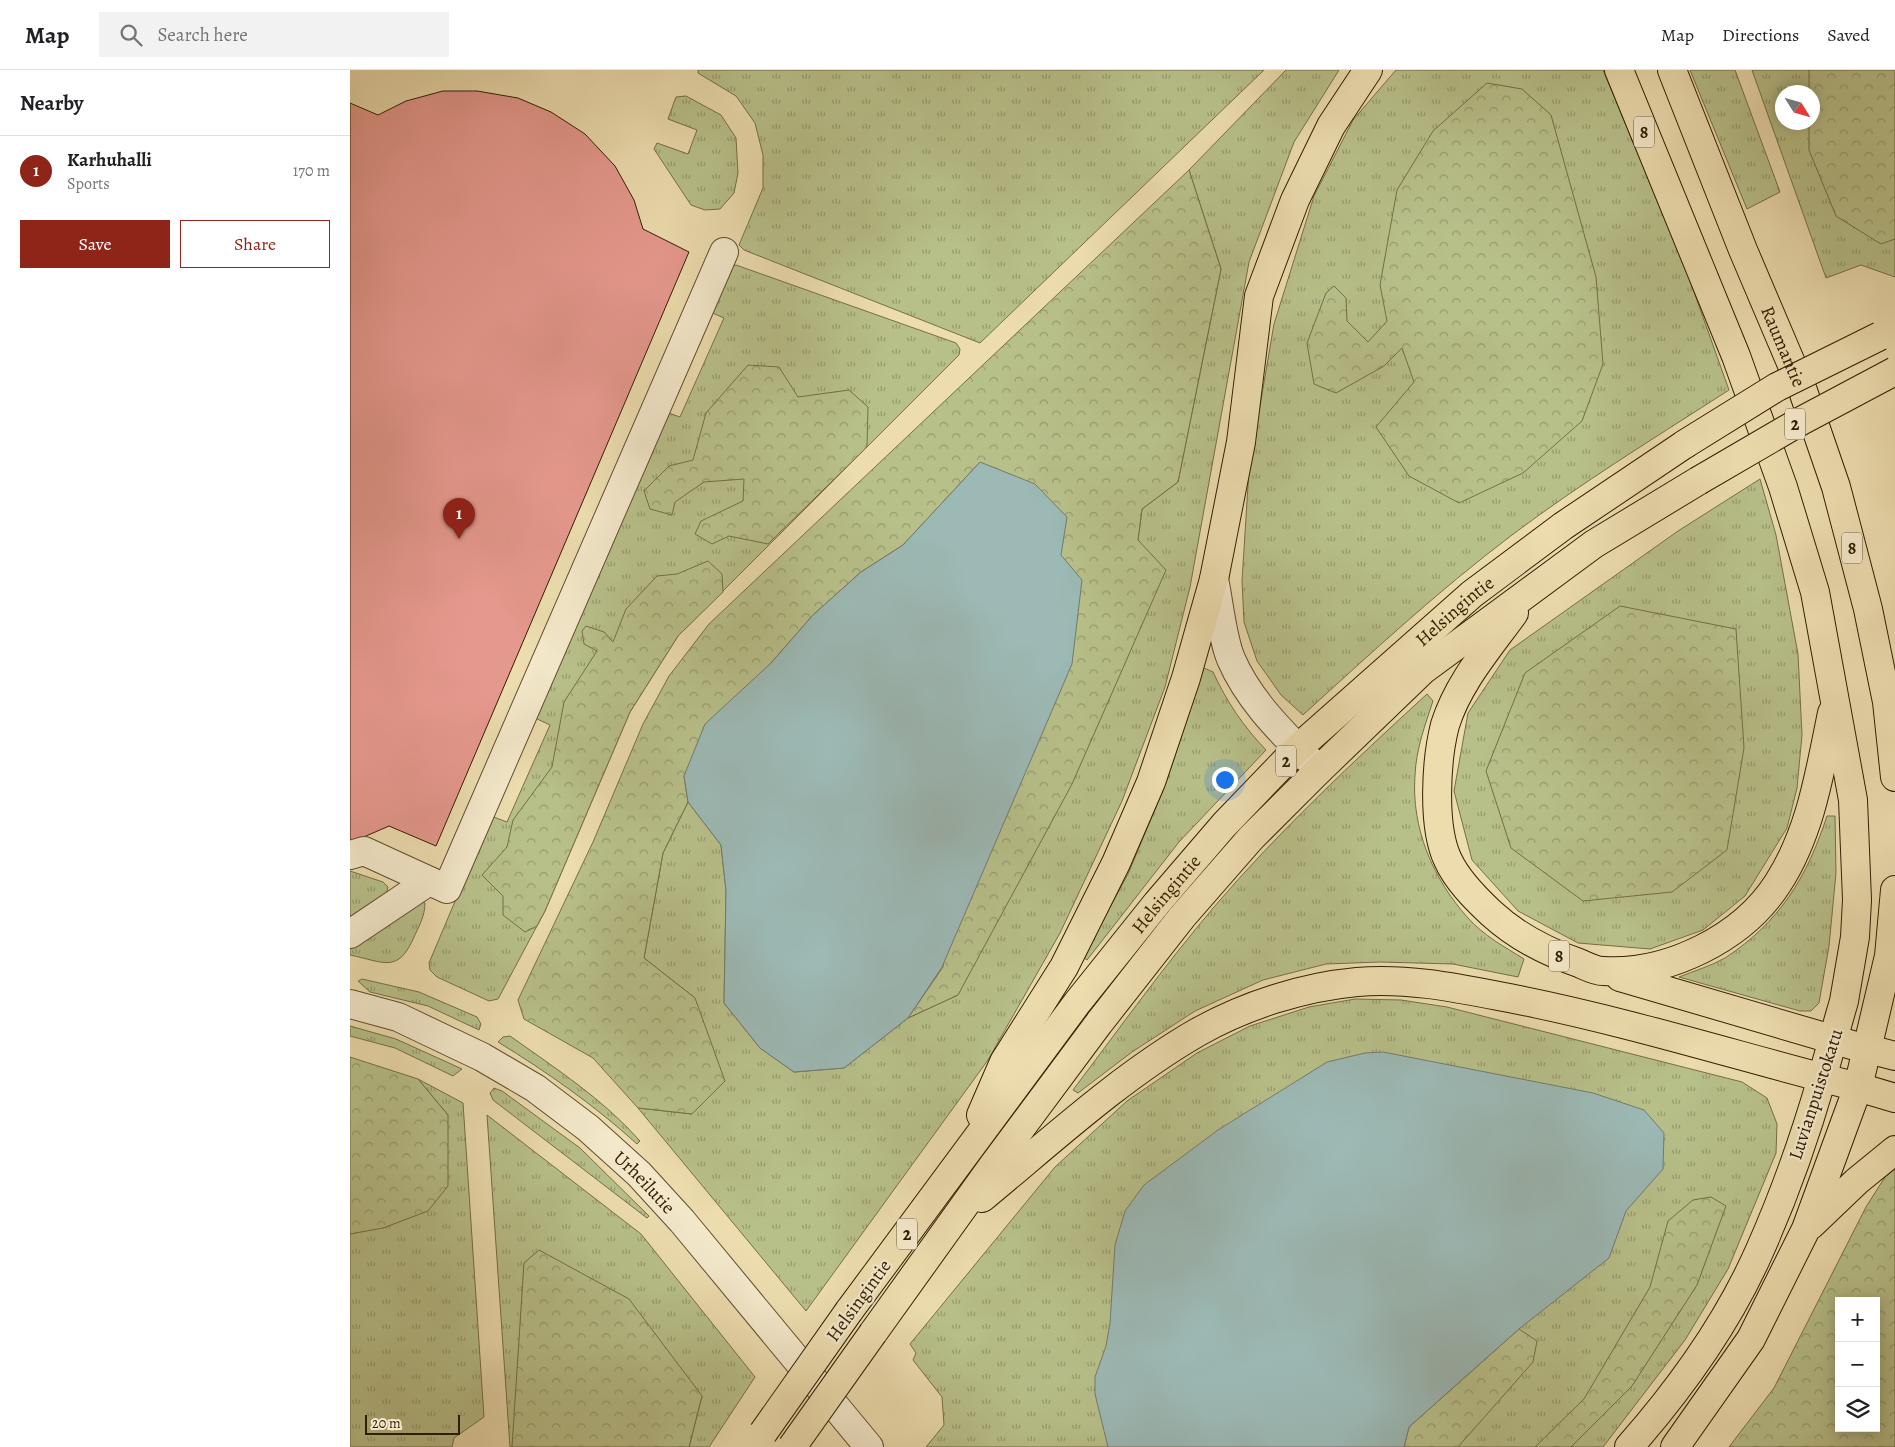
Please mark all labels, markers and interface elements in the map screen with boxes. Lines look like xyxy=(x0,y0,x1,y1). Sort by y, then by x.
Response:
search box xyxy=(99,12,449,57)
text: Map xyxy=(25,19,69,51)
icon: search xyxy=(117,21,145,49)
text: Search here xyxy=(157,22,248,48)
text: Map xyxy=(1661,23,1694,47)
text: Directions xyxy=(1722,23,1799,47)
text: Saved xyxy=(1827,23,1870,47)
north arrow xyxy=(1775,85,1820,130)
text: Nearby xyxy=(20,89,83,117)
road number: 8 xyxy=(1634,116,1654,148)
text: Karhuhalli xyxy=(67,147,152,173)
text: 1 xyxy=(33,160,39,182)
text: 170 m xyxy=(293,160,330,182)
text: Sports xyxy=(67,173,110,195)
button: Save xyxy=(20,220,170,268)
button: Share xyxy=(180,220,330,268)
street label: Raumantie xyxy=(1754,302,1812,391)
road number: 2 xyxy=(1785,408,1805,439)
pin: 1 xyxy=(443,498,475,539)
road number: 8 xyxy=(1842,532,1862,563)
street label: Helsingintie xyxy=(1410,570,1499,652)
road number: 2 xyxy=(1276,746,1296,776)
your location xyxy=(1212,767,1238,793)
street label: Helsingintie xyxy=(1126,849,1207,939)
road number: 8 xyxy=(1549,940,1569,971)
street label: Luvianpuistokatu xyxy=(1782,1025,1850,1163)
street label: Urheilutie xyxy=(608,1145,681,1220)
road number: 2 xyxy=(897,1218,917,1250)
street label: Helsingintie xyxy=(820,1254,898,1347)
map controls xyxy=(1835,1297,1880,1432)
button: + xyxy=(1835,1297,1880,1342)
button: − xyxy=(1835,1342,1880,1387)
button: layers xyxy=(1835,1387,1880,1432)
scale bar xyxy=(365,1412,460,1435)
text: 20 m xyxy=(372,1414,401,1433)

